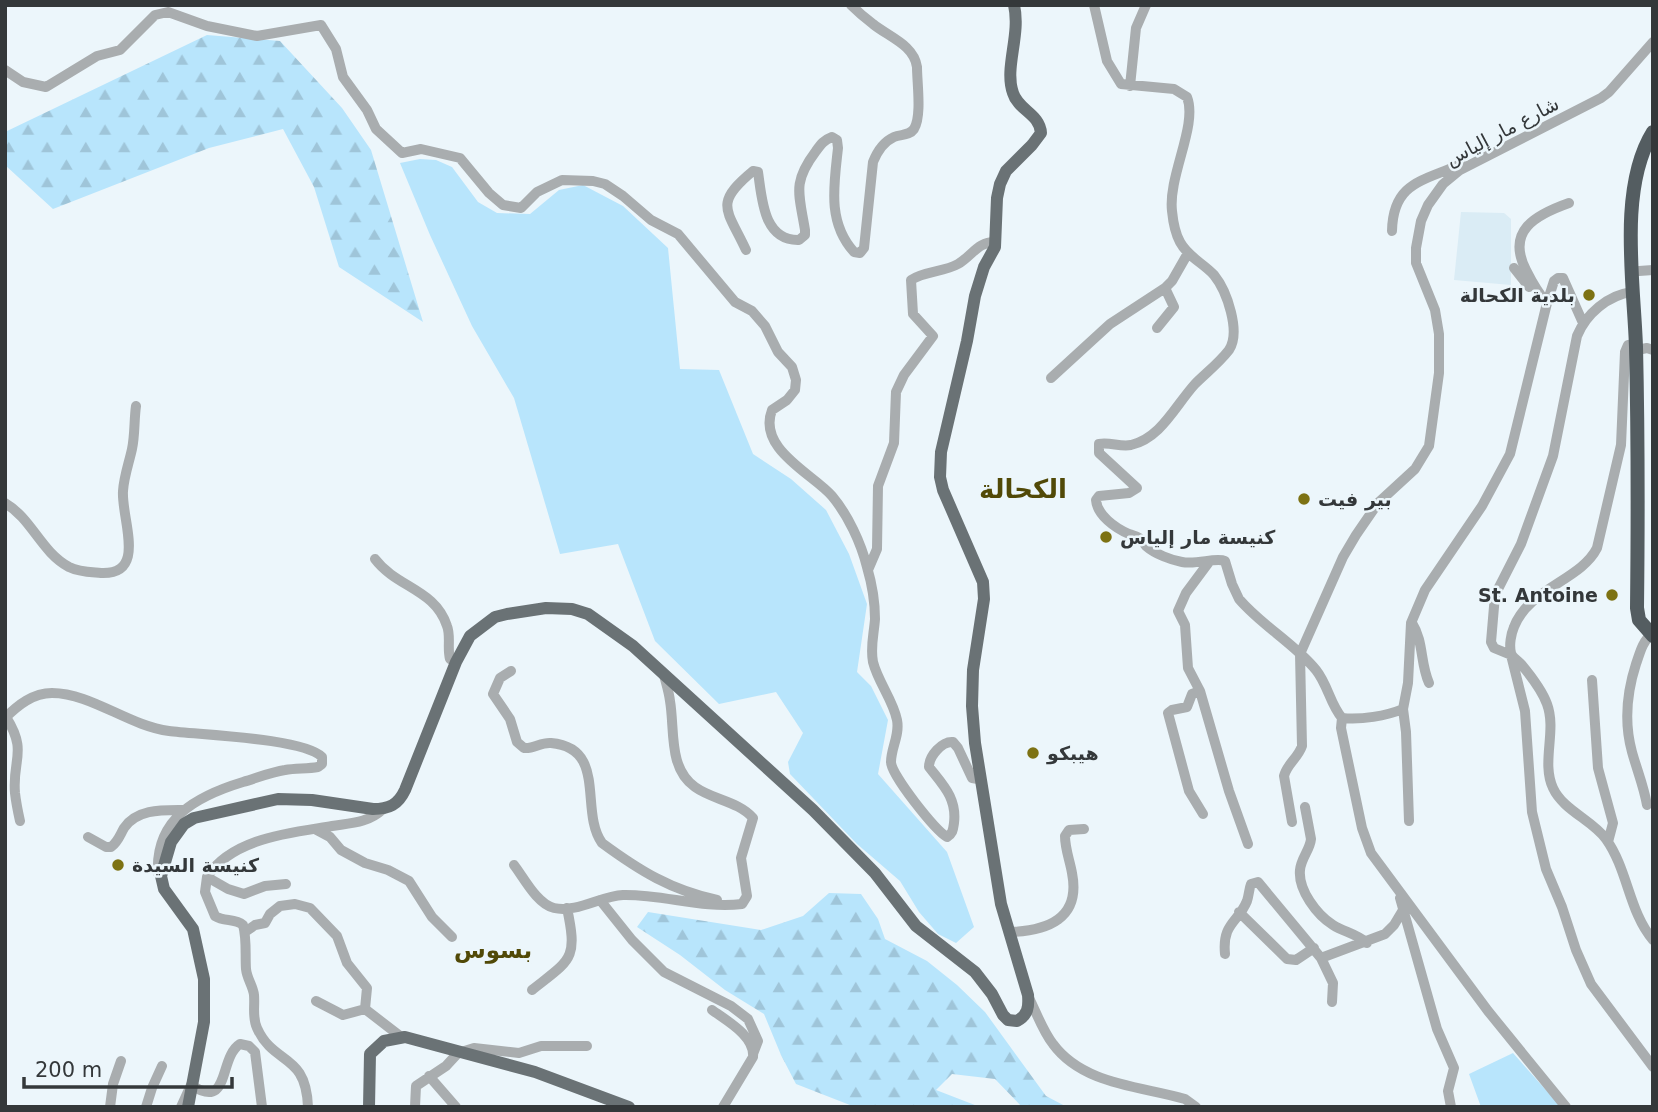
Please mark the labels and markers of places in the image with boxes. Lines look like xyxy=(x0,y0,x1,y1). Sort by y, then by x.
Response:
place label: بلدية الكحالة xyxy=(1460,284,1575,306)
marker: بلدية الكحالة xyxy=(1581,287,1597,303)
place label: بير فيت xyxy=(1318,488,1392,511)
marker: بير فيت xyxy=(1296,491,1312,507)
place label: كنيسة مار إلياس xyxy=(1120,526,1276,549)
marker: كنيسة مار إلياس xyxy=(1098,529,1114,545)
place label: St. Antoine xyxy=(1478,584,1598,606)
marker: St. Antoine xyxy=(1604,587,1620,603)
place label: هيبكو xyxy=(1046,742,1099,765)
marker: هيبكو xyxy=(1025,745,1041,761)
place label: كنيسة السيدة xyxy=(132,854,260,876)
marker: كنيسة السيدة xyxy=(110,857,126,873)

